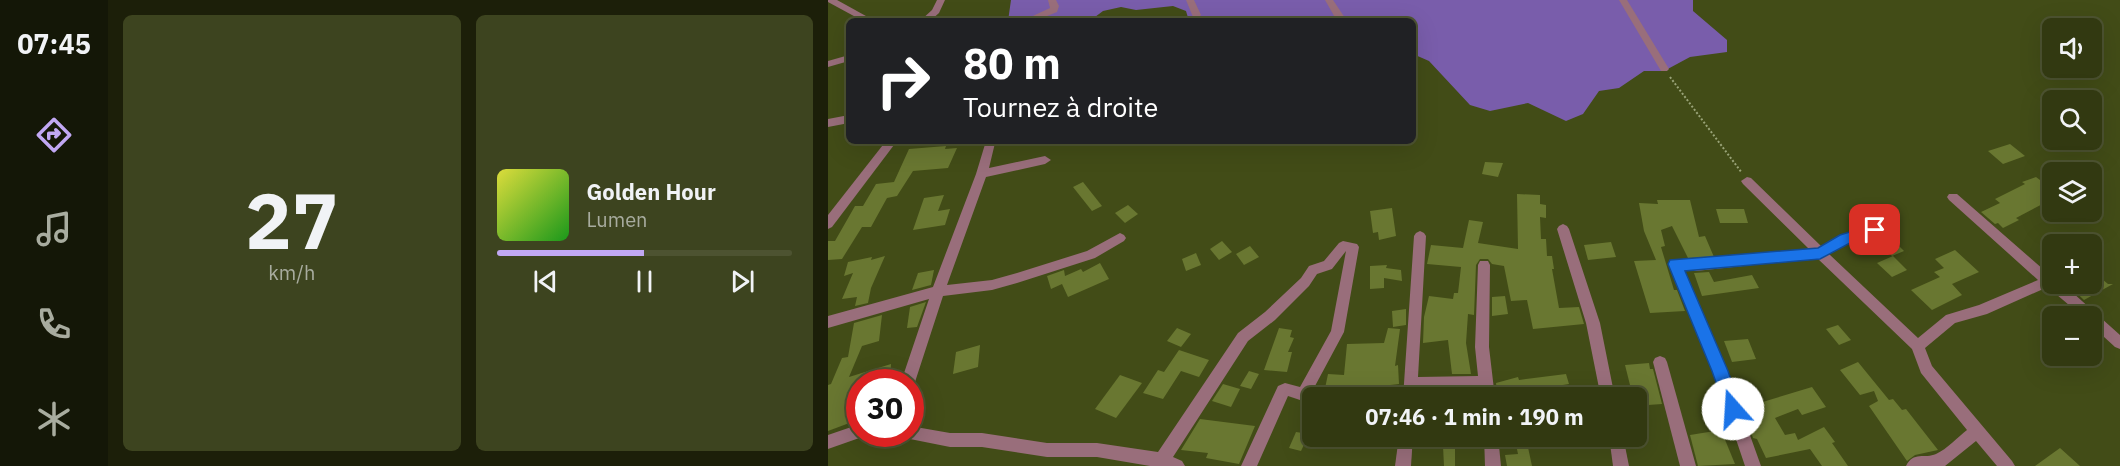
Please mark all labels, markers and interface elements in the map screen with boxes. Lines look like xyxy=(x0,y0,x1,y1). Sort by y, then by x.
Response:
map controls xyxy=(2042,18,2102,366)
button: sound xyxy=(2042,18,2102,78)
text: 07:45 xyxy=(17,26,91,61)
text: 80 m xyxy=(963,36,1061,91)
icon: right xyxy=(864,42,942,120)
text: Tournez à droite xyxy=(963,89,1158,124)
button: search xyxy=(2042,90,2102,150)
icon: directions xyxy=(33,114,75,156)
button: layers xyxy=(2042,162,2102,222)
text: 27 xyxy=(245,169,339,270)
text: Golden Hour xyxy=(587,177,716,206)
pin xyxy=(1849,204,1900,255)
text: Lumen xyxy=(587,206,647,233)
icon: music xyxy=(33,208,75,250)
icon: arrive xyxy=(1858,213,1891,246)
button: + xyxy=(2042,234,2102,294)
text: km/h xyxy=(268,259,315,286)
icon: previous xyxy=(529,265,562,298)
icon: pause xyxy=(628,265,661,298)
icon: next xyxy=(726,265,759,298)
icon: phone xyxy=(33,303,75,345)
button: − xyxy=(2042,306,2102,366)
speed limit sign: 30 xyxy=(846,369,924,447)
position arrow xyxy=(1701,377,1765,441)
icon: climate xyxy=(33,398,75,440)
text: 07:46 · 1 min · 190 m xyxy=(1365,402,1584,431)

